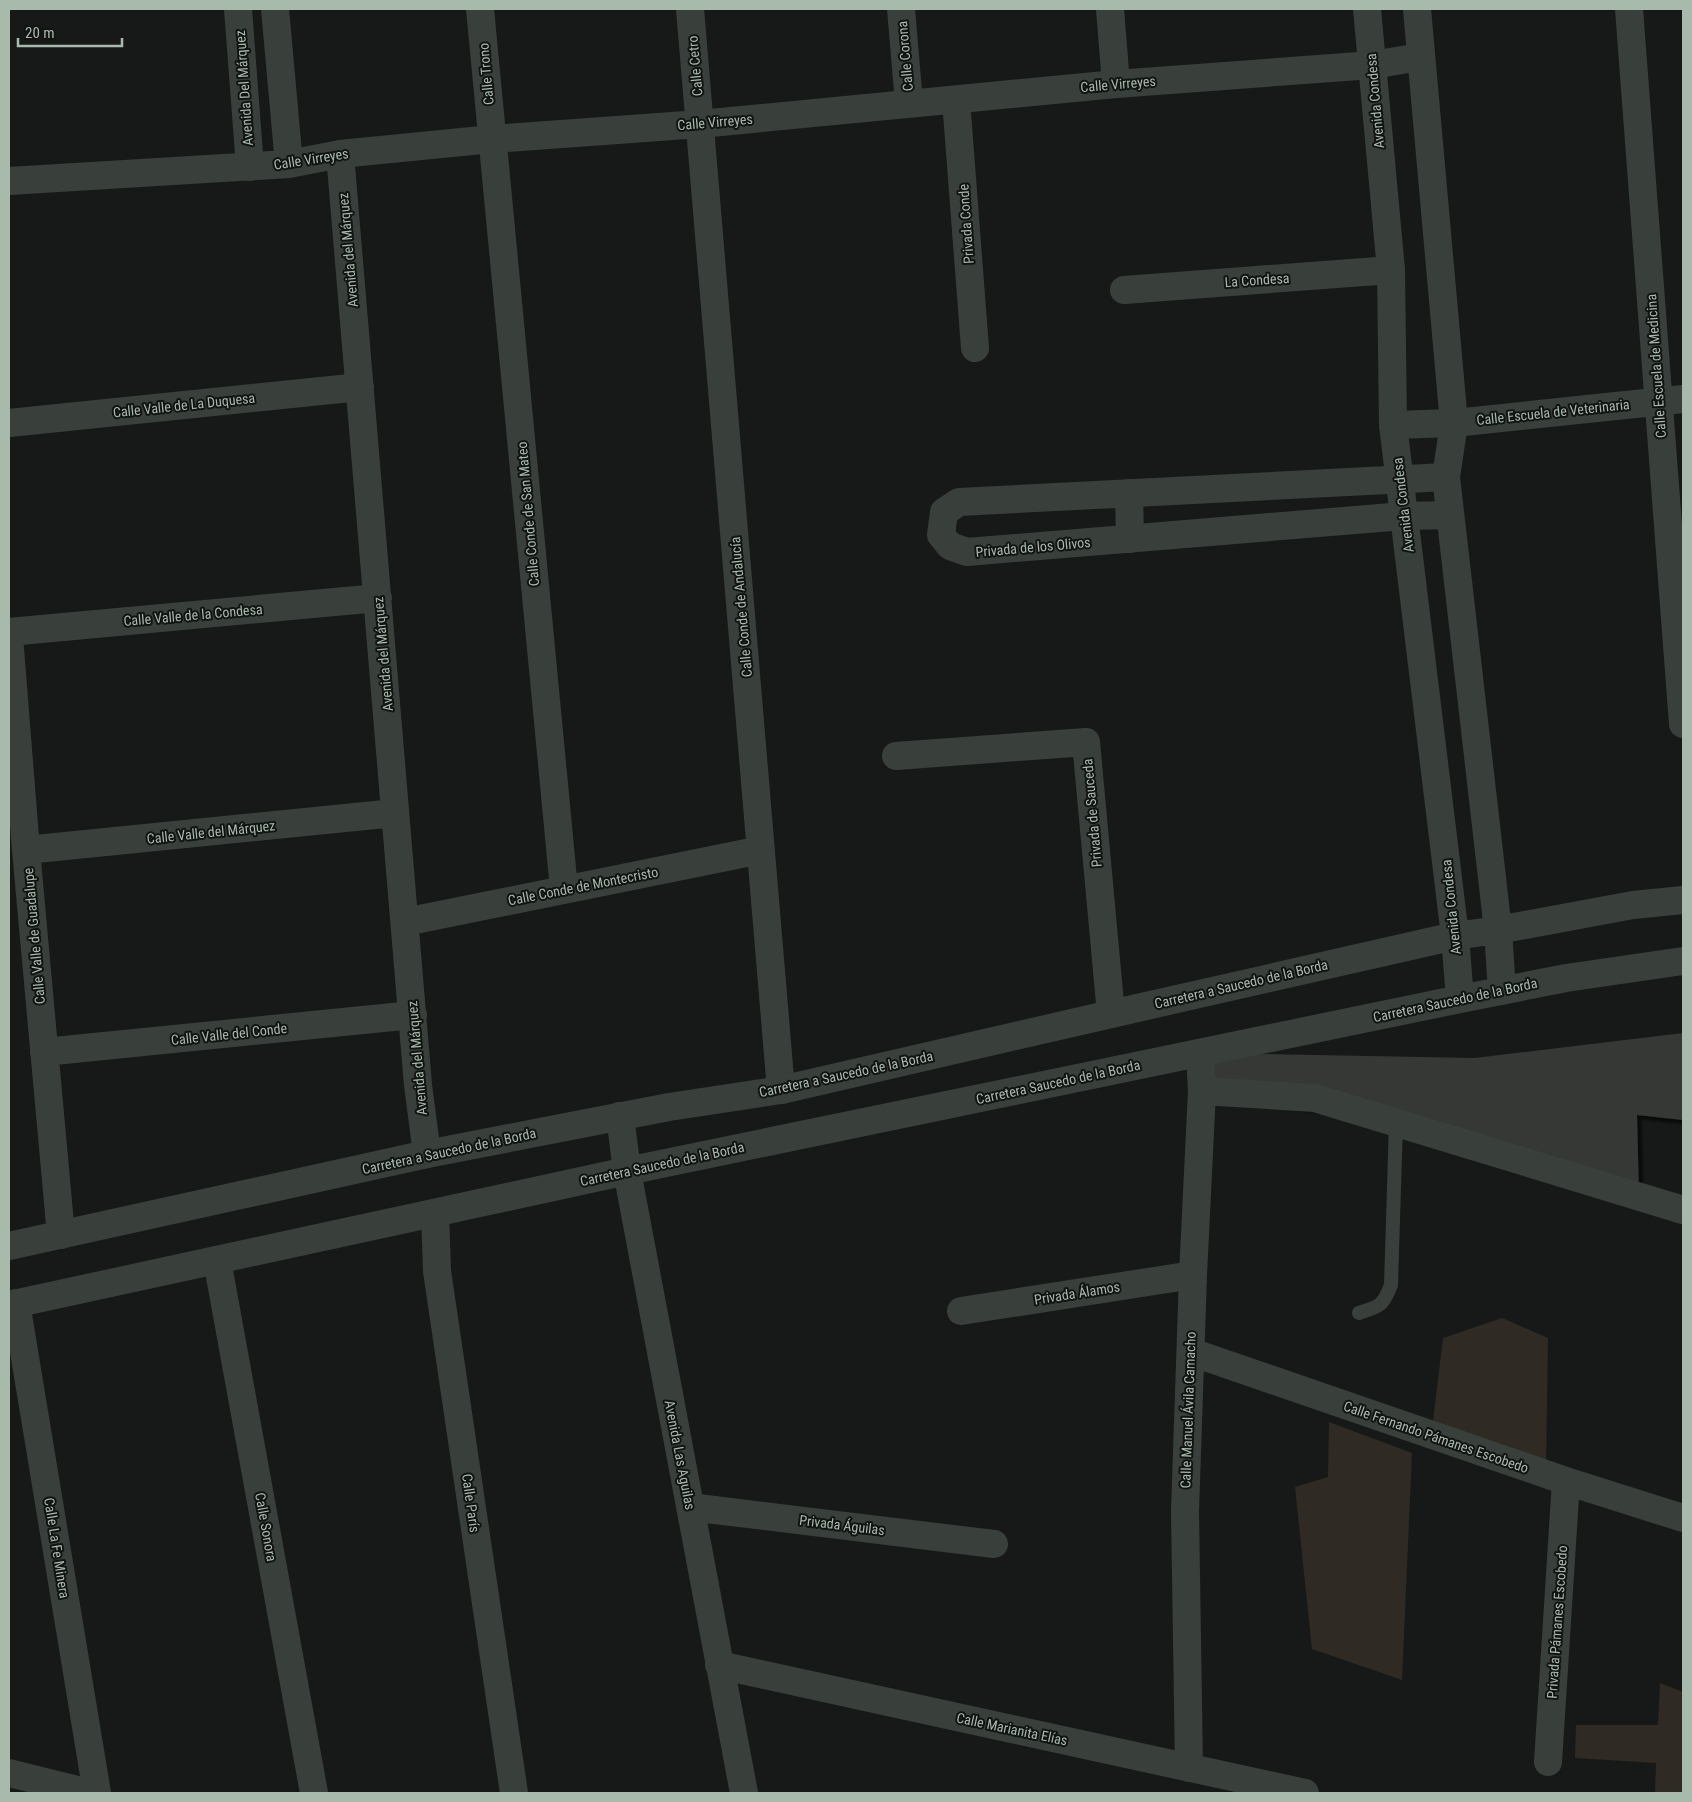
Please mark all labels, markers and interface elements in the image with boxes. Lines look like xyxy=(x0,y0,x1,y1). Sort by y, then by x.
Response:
scale bar xyxy=(18,15,121,47)
street label: Calle Corona xyxy=(894,20,916,92)
text: 20 m xyxy=(25,24,55,42)
street label: Avenida Del Márquez xyxy=(232,30,256,146)
street label: Calle Cetro xyxy=(684,35,706,97)
street label: Calle Trono xyxy=(475,42,497,106)
street label: Avenida Condesa xyxy=(1363,53,1387,149)
street label: Calle Virreyes xyxy=(1080,73,1156,95)
street label: Calle Virreyes xyxy=(677,111,753,133)
street label: Calle Virreyes xyxy=(272,145,350,173)
street label: Privada Conde xyxy=(955,183,977,264)
street label: Avenida del Márquez xyxy=(335,192,361,308)
street label: La Condesa xyxy=(1224,270,1290,290)
street label: Calle Escuela de Medicina xyxy=(1643,293,1669,439)
street label: Calle Valle de La Duquesa xyxy=(112,390,256,420)
street label: Calle Escuela de Veterinaria xyxy=(1476,396,1630,428)
street label: Calle Conde de San Mateo xyxy=(514,441,542,587)
street label: Avenida Condesa xyxy=(1389,457,1417,553)
street label: Privada de los Olivos xyxy=(975,534,1091,560)
street label: Calle Conde de Andalucía xyxy=(727,536,755,678)
street label: Avenida del Márquez xyxy=(370,596,396,712)
street label: Calle Valle de la Condesa xyxy=(123,601,263,629)
street label: Privada de Sauceda xyxy=(1079,758,1105,868)
street label: Calle Valle del Márquez xyxy=(146,817,276,847)
street label: Avenida Condesa xyxy=(1438,859,1464,955)
street label: Calle Conde de Montecristo xyxy=(507,864,659,908)
street label: Calle Valle de Guadalupe xyxy=(20,867,48,1005)
street label: Carretera a Saucedo de la Borda xyxy=(1153,956,1329,1012)
street label: Carretera Saucedo de la Borda xyxy=(1371,975,1539,1025)
street label: Avenida del Márquez xyxy=(404,1000,430,1116)
street label: Calle Valle del Conde xyxy=(170,1020,288,1048)
street label: Carretera a Saucedo de la Borda xyxy=(758,1048,934,1100)
street label: Carretera Saucedo de la Borda xyxy=(974,1057,1142,1107)
street label: Carretera a Saucedo de la Borda xyxy=(361,1125,537,1177)
street label: Carretera Saucedo de la Borda xyxy=(578,1139,746,1189)
street label: Privada Álamos xyxy=(1033,1277,1121,1308)
street label: Calle Manuel Ávila Camacho xyxy=(1176,1331,1199,1489)
street label: Calle Fernando Pámanes Escobedo xyxy=(1341,1398,1531,1476)
street label: Avenida Las Aguilas xyxy=(662,1399,698,1511)
street label: Calle París xyxy=(459,1473,483,1533)
street label: Calle Sonora xyxy=(252,1491,280,1563)
street label: Calle La Fe Minera xyxy=(41,1497,73,1599)
street label: Privada Águilas xyxy=(798,1511,886,1538)
street label: Privada Pámanes Escobedo xyxy=(1544,1545,1570,1699)
street label: Calle Marianita Elías xyxy=(955,1709,1069,1749)

